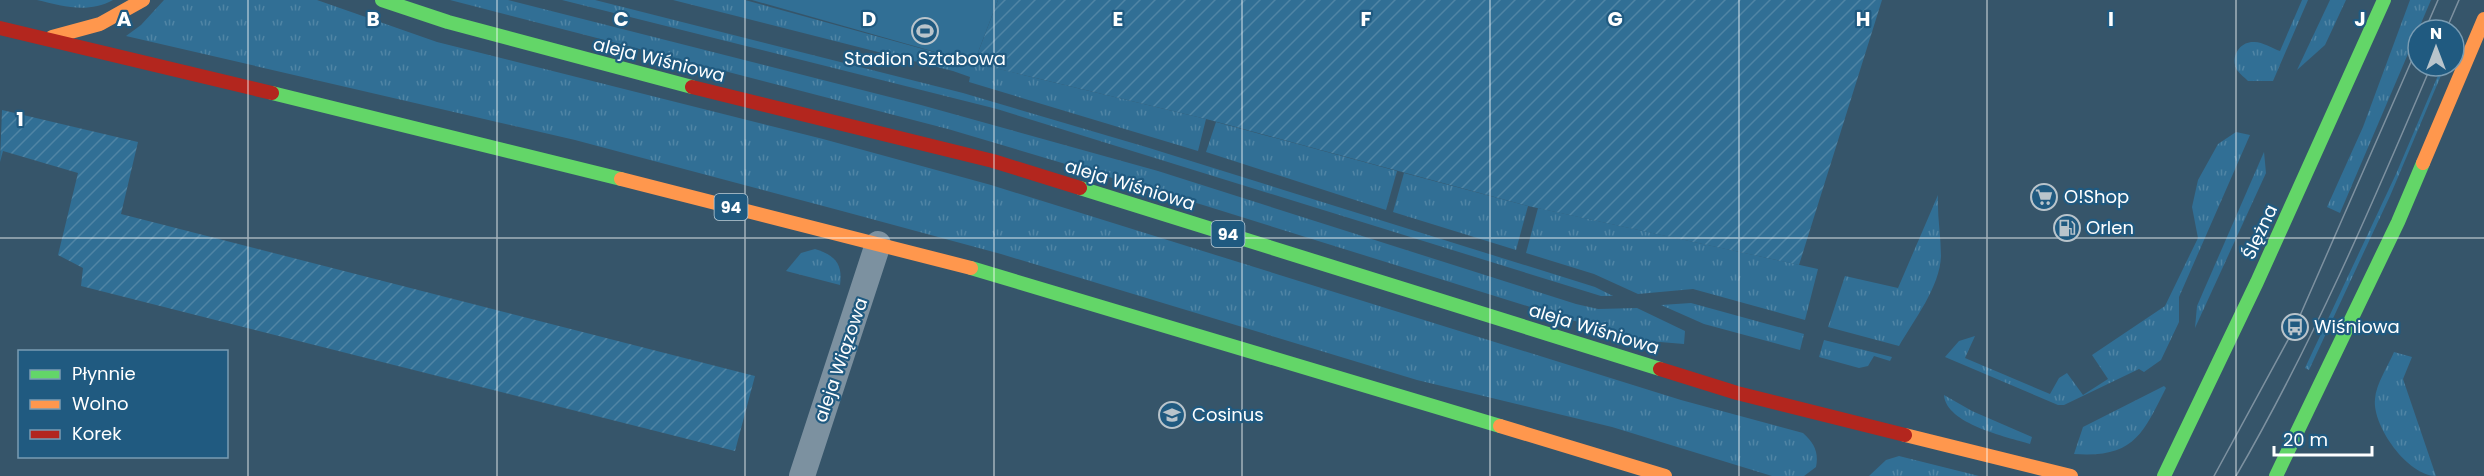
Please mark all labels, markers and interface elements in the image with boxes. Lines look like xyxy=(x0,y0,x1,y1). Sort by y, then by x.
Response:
text: A xyxy=(117,5,132,33)
text: B xyxy=(366,5,380,33)
text: C xyxy=(613,5,629,33)
text: D xyxy=(862,5,876,33)
text: E xyxy=(1113,5,1123,33)
text: F xyxy=(1361,5,1372,33)
text: G xyxy=(1607,5,1623,33)
text: H xyxy=(1856,5,1870,33)
text: I xyxy=(2108,5,2114,33)
text: J xyxy=(2354,5,2366,33)
sports icon: Stadion Sztabowa xyxy=(910,16,940,46)
north arrow xyxy=(2406,18,2466,78)
text: N xyxy=(2430,22,2442,45)
street label: aleja Wiśniowa xyxy=(591,31,728,88)
place label: Stadion Sztabowa xyxy=(844,46,1006,71)
text: 1 xyxy=(16,105,24,133)
street label: aleja Wiśniowa xyxy=(1062,153,1198,216)
supermarket icon: O!Shop xyxy=(2029,182,2059,212)
place label: O!Shop xyxy=(2064,184,2129,209)
road number: 94 xyxy=(714,194,748,220)
street label: Ślężna xyxy=(2236,200,2283,263)
fuel station icon: Orlen xyxy=(2052,213,2082,243)
place label: Orlen xyxy=(2086,215,2134,240)
road number: 94 xyxy=(1212,221,1244,247)
street label: aleja Wiązowa xyxy=(808,294,874,425)
street label: aleja Wiśniowa xyxy=(1526,297,1662,360)
bus stop icon: Wiśniowa xyxy=(2280,312,2310,342)
place label: Wiśniowa xyxy=(2314,314,2400,339)
legend xyxy=(18,350,228,458)
text: Płynnie xyxy=(72,361,136,386)
text: Wolno xyxy=(72,391,129,416)
school or university icon: Cosinus xyxy=(1157,400,1187,430)
place label: Cosinus xyxy=(1192,402,1264,427)
scale bar xyxy=(2274,419,2372,457)
text: Korek xyxy=(72,421,122,446)
text: 20 m xyxy=(2283,427,2328,452)

